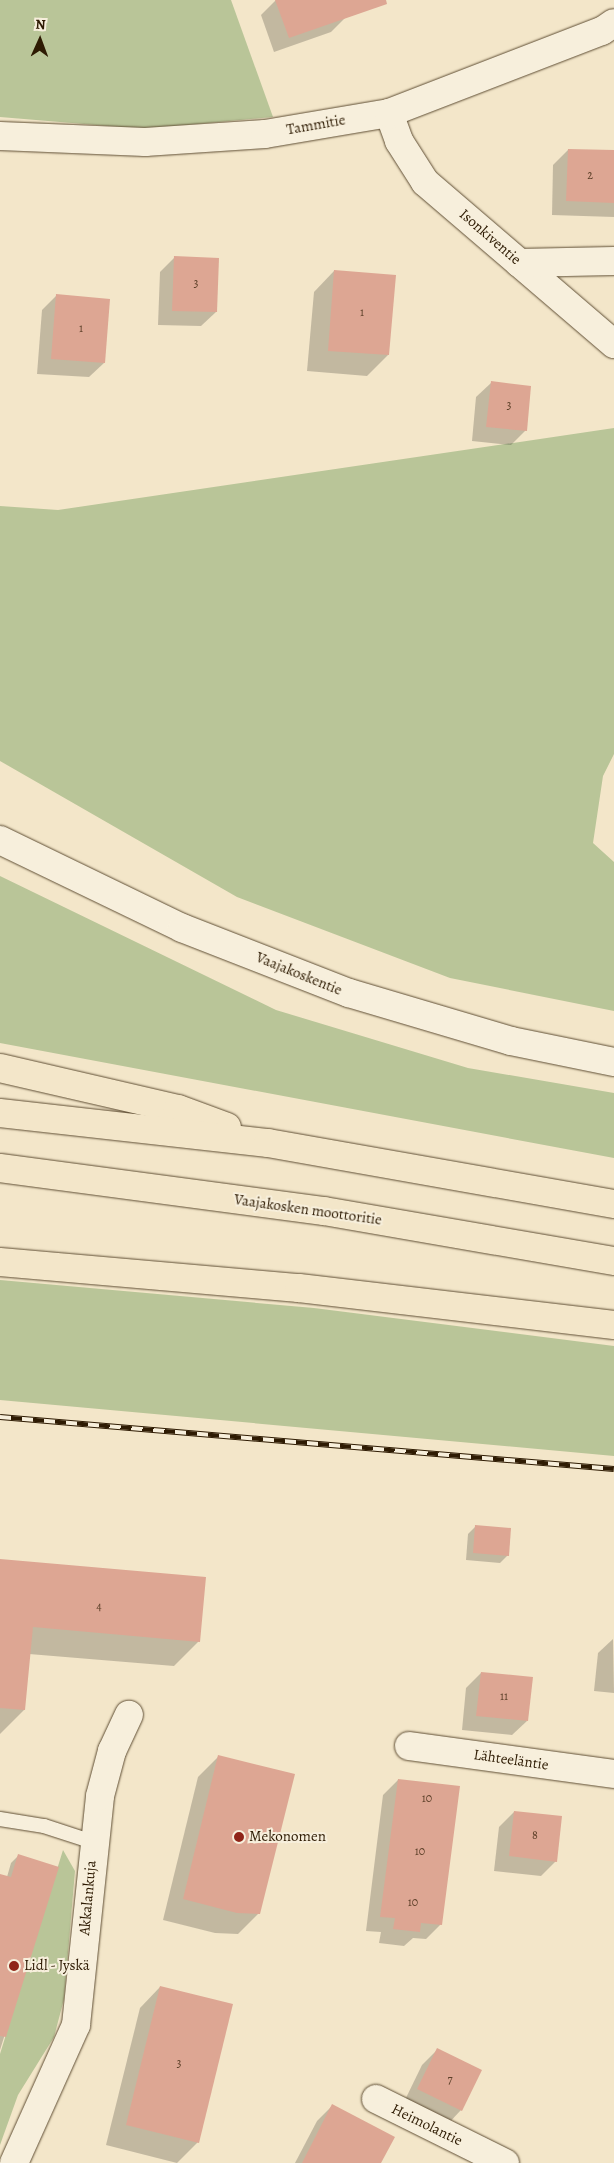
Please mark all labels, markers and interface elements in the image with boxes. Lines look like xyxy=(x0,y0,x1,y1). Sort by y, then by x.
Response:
north arrow xyxy=(15,15,65,65)
text: N xyxy=(35,15,46,34)
street label: Tammitie xyxy=(285,111,347,139)
house number: 2 xyxy=(587,169,593,183)
street label: Isonkiventie xyxy=(455,205,525,269)
house number: 3 xyxy=(194,277,198,291)
house number: 1 xyxy=(360,306,364,320)
house number: 1 xyxy=(79,322,83,336)
house number: 3 xyxy=(507,399,511,413)
street label: Vaajakoskentie xyxy=(253,949,345,999)
street label: Vaajakosken moottoritie xyxy=(233,1191,383,1229)
house number: 4 xyxy=(96,1600,102,1614)
house number: 11 xyxy=(500,1690,508,1704)
street label: Lähteeläntie xyxy=(472,1746,550,1774)
house number: 10 xyxy=(422,1792,432,1806)
place label: Mekonomen xyxy=(249,1828,326,1846)
house number: 8 xyxy=(532,1829,538,1843)
marker: Mekonomen xyxy=(233,1831,245,1843)
house number: 10 xyxy=(415,1845,425,1859)
street label: Akkalankuja xyxy=(76,1860,100,1936)
house number: 10 xyxy=(408,1896,418,1910)
place label: Lidl - Jyskä xyxy=(24,1957,90,1975)
marker: Lidl - Jyskä xyxy=(8,1960,20,1972)
house number: 3 xyxy=(177,2057,181,2071)
house number: 7 xyxy=(447,2073,453,2087)
street label: Heimolantie xyxy=(389,2100,465,2150)

